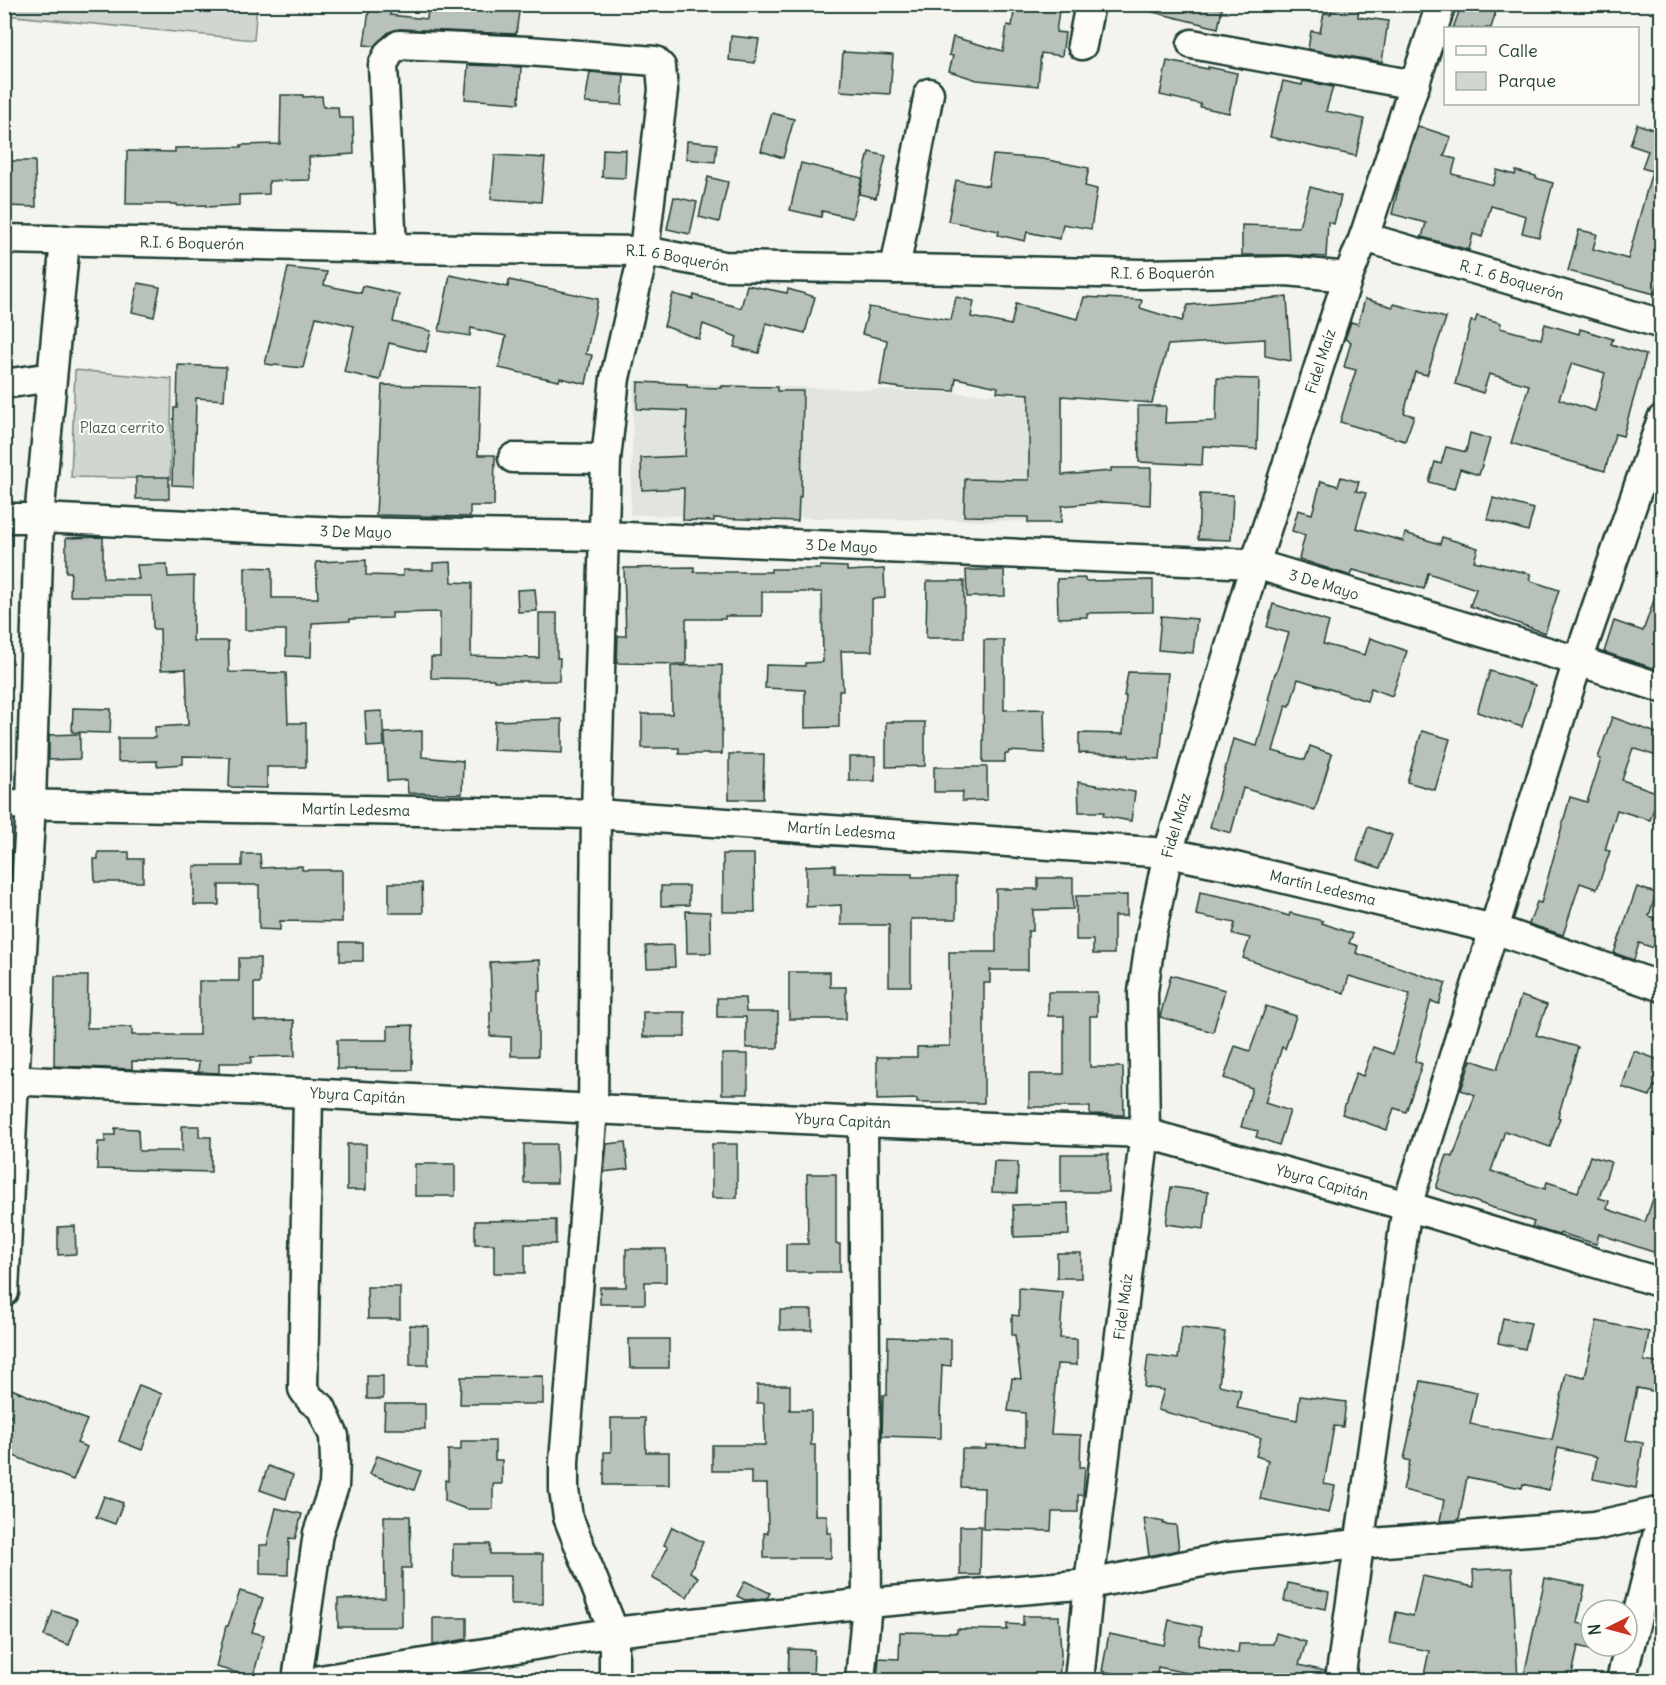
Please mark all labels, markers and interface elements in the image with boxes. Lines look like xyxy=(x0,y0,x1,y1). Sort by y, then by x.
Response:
legend xyxy=(1444,27,1639,105)
text: Calle xyxy=(1498,39,1538,62)
text: Parque xyxy=(1498,69,1556,92)
street label: R.I. 6 Boquerón xyxy=(139,232,245,254)
street label: R.I. 6 Boquerón xyxy=(625,241,729,275)
street label: R. I. 6 Boquerón xyxy=(1457,255,1567,304)
street label: R.I. 6 Boquerón xyxy=(1110,262,1215,283)
street label: Fidel Maíz xyxy=(1301,327,1339,396)
park label: Plaza cerrito xyxy=(80,418,164,437)
street label: 3 De Mayo xyxy=(319,521,392,542)
street label: 3 De Mayo xyxy=(805,535,878,557)
street label: 3 De Mayo xyxy=(1287,565,1361,604)
street label: Fidel Maíz xyxy=(1157,791,1195,859)
street label: Martín Ledesma xyxy=(301,799,411,820)
street label: Martín Ledesma xyxy=(787,817,897,843)
street label: Martín Ledesma xyxy=(1268,866,1378,909)
street label: Ybyra Capitán xyxy=(309,1083,406,1107)
street label: Ybyra Capitán xyxy=(795,1109,892,1132)
street label: Ybyra Capitán xyxy=(1273,1160,1371,1204)
street label: Fidel Maíz xyxy=(1109,1272,1136,1341)
north arrow xyxy=(1579,1598,1639,1658)
text: N xyxy=(1584,1623,1605,1636)

